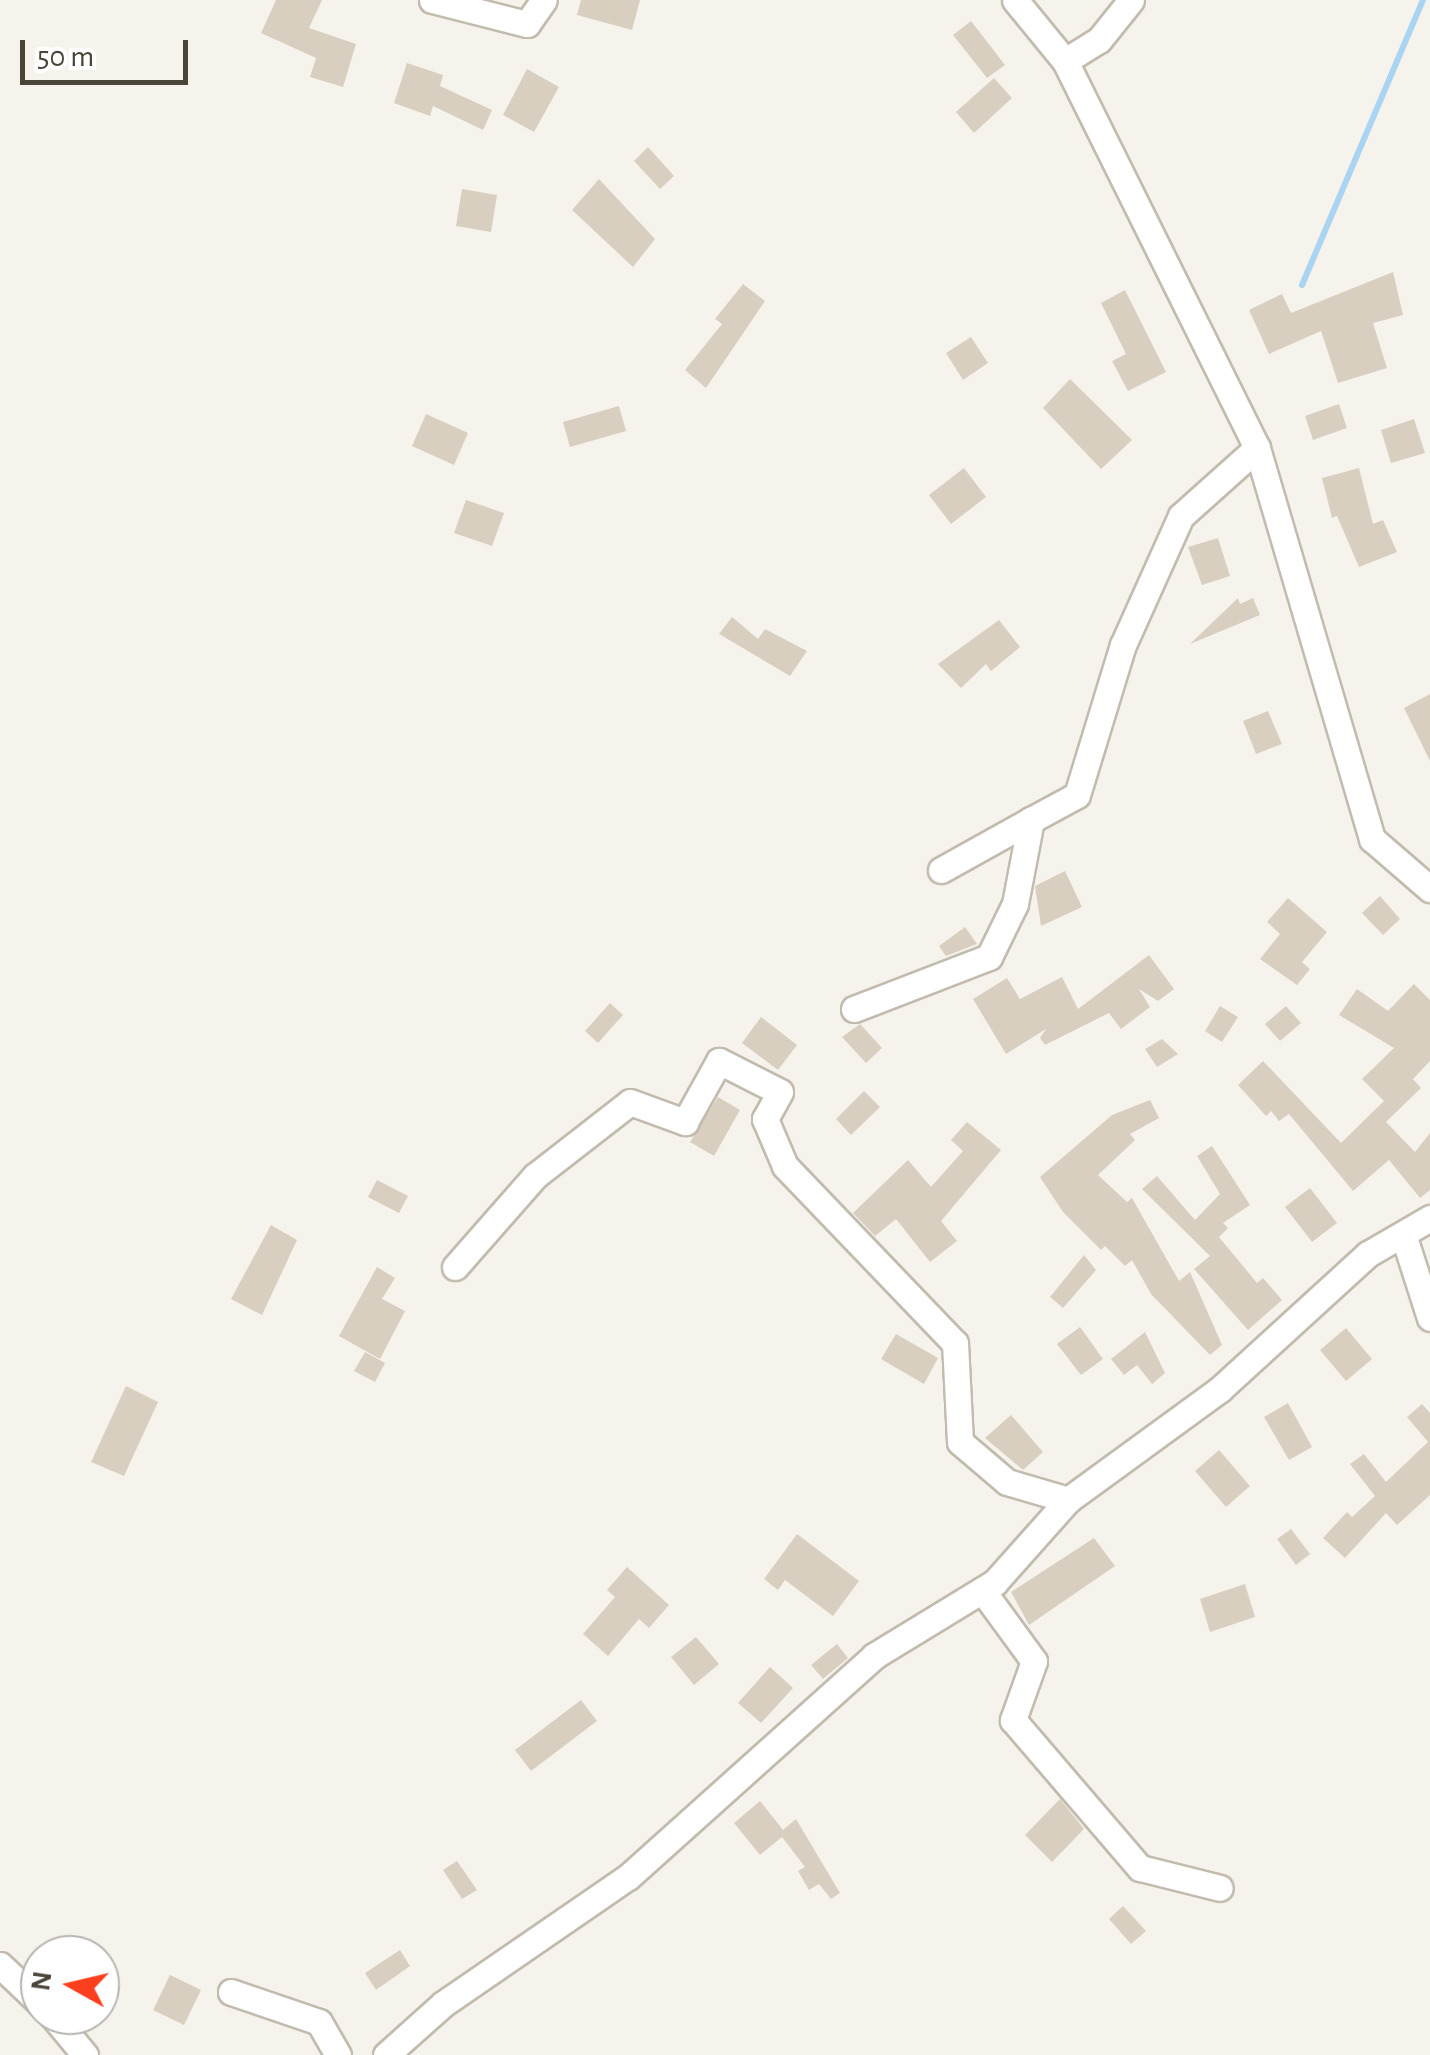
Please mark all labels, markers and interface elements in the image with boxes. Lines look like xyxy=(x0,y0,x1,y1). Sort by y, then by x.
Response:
scale bar xyxy=(25,20,192,82)
text: 50 m xyxy=(37,42,94,72)
north arrow xyxy=(20,1935,120,2035)
text: N xyxy=(27,1970,57,1993)

